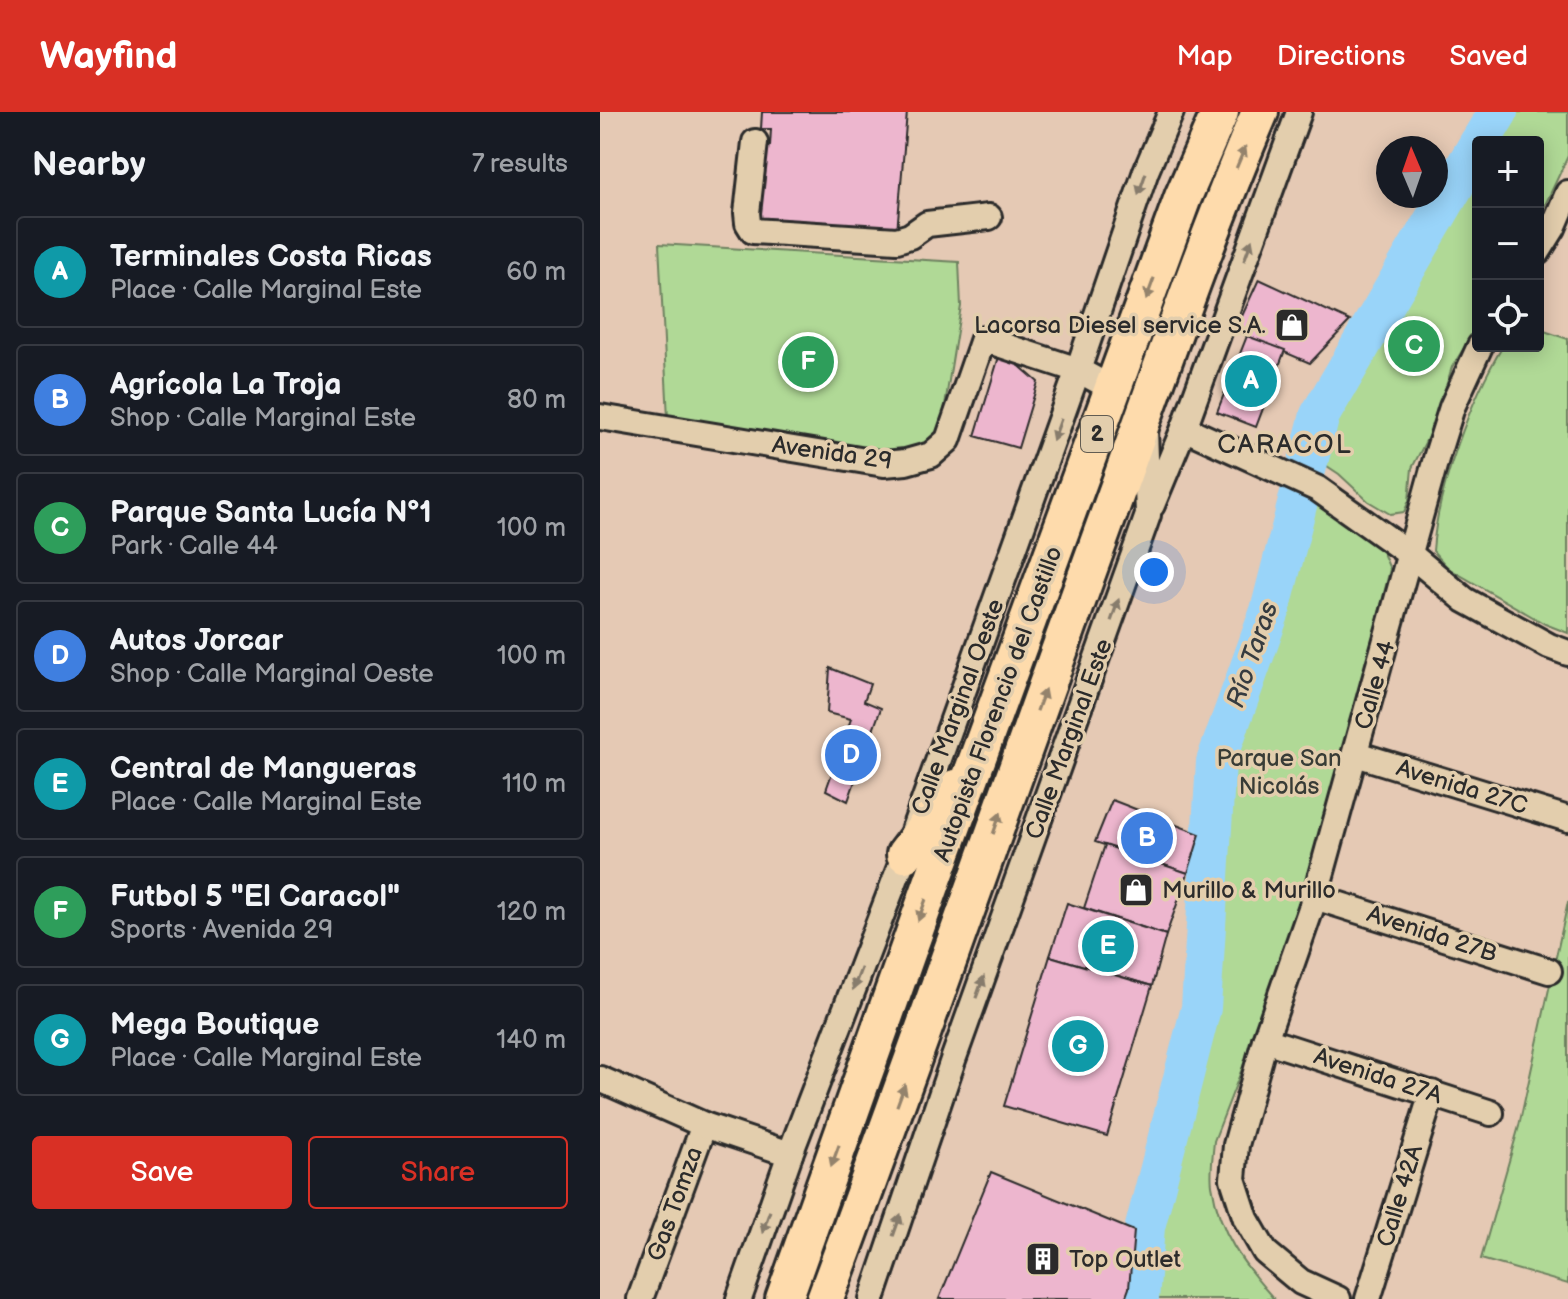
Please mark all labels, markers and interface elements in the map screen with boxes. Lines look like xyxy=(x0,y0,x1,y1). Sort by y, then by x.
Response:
text: Wayfind xyxy=(40,34,178,79)
text: Map xyxy=(1176,40,1233,73)
text: Directions xyxy=(1277,40,1405,73)
text: Saved xyxy=(1449,40,1528,73)
north arrow xyxy=(1376,136,1448,208)
map controls xyxy=(1472,136,1544,352)
button: + xyxy=(1472,136,1544,208)
text: Nearby xyxy=(32,144,146,185)
one-way arrow xyxy=(1234,145,1247,169)
text: 7 results xyxy=(472,149,568,180)
one-way arrow xyxy=(1135,173,1147,197)
button: − xyxy=(1472,208,1544,280)
one-way arrow xyxy=(1242,237,1255,261)
text: Terminales Costa Ricas xyxy=(110,239,432,275)
text: A xyxy=(52,257,68,288)
text: 60 m xyxy=(506,257,566,288)
text: Place · Calle Marginal Este xyxy=(110,275,422,306)
one-way arrow xyxy=(1143,277,1155,301)
button: locate xyxy=(1472,280,1544,352)
shop icon: Lacorsa Diesel service S.A. xyxy=(1273,306,1311,344)
place label: Lacorsa Diesel service S.A. xyxy=(974,311,1266,340)
pin: C xyxy=(1388,316,1440,376)
pin: F xyxy=(782,332,834,392)
pin: A xyxy=(1225,351,1277,411)
text: Agrícola La Troja xyxy=(110,367,341,403)
text: B xyxy=(51,385,69,416)
text: 80 m xyxy=(507,385,566,416)
text: Shop · Calle Marginal Este xyxy=(110,403,416,434)
road number: 2 xyxy=(1081,416,1113,452)
one-way arrow xyxy=(1050,418,1063,442)
street label: Avenida 29 xyxy=(770,430,894,476)
district label: CARACOL xyxy=(1217,430,1353,461)
text: Parque Santa Lucía Nº1 xyxy=(110,495,432,531)
text: C xyxy=(51,513,69,544)
text: 100 m xyxy=(497,513,566,544)
text: Park · Calle 44 xyxy=(110,531,278,562)
street label: Autopista Florencio del Castillo xyxy=(927,542,1069,866)
your location xyxy=(1134,552,1174,592)
street label: Calle Marginal Oeste xyxy=(905,595,1011,819)
one-way arrow xyxy=(1110,598,1122,622)
water label: Río Taras xyxy=(1220,598,1286,712)
text: Autos Jorcar xyxy=(110,623,283,659)
street label: Calle Marginal Este xyxy=(1019,635,1119,843)
street label: Calle 44 xyxy=(1348,637,1402,733)
text: D xyxy=(51,641,69,672)
text: 100 m xyxy=(497,641,566,672)
text: Shop · Calle Marginal Oeste xyxy=(110,659,434,690)
one-way arrow xyxy=(1035,688,1048,712)
pin: D xyxy=(825,725,877,785)
park label: Parque San Nicolás xyxy=(1216,744,1342,801)
text: Central de Mangueras xyxy=(110,751,416,787)
street label: Avenida 27C xyxy=(1393,753,1531,821)
text: E xyxy=(52,769,68,800)
text: 110 m xyxy=(502,769,566,800)
text: Place · Calle Marginal Este xyxy=(110,787,422,818)
pin: B xyxy=(1121,808,1173,868)
one-way arrow xyxy=(992,811,1004,835)
shop icon: Murillo & Murillo xyxy=(1117,871,1155,909)
place label: Murillo & Murillo xyxy=(1162,876,1336,905)
text: Futbol 5 "El Caracol" xyxy=(110,879,400,915)
text: F xyxy=(52,897,68,928)
text: 120 m xyxy=(497,897,566,928)
one-way arrow xyxy=(915,899,928,923)
street label: Avenida 27B xyxy=(1363,899,1501,969)
text: Sports · Avenida 29 xyxy=(110,915,333,946)
pin: E xyxy=(1082,916,1134,976)
one-way arrow xyxy=(850,967,863,991)
one-way arrow xyxy=(974,975,987,999)
text: Mega Boutique xyxy=(110,1007,319,1043)
pin: G xyxy=(1052,1016,1104,1076)
text: G xyxy=(50,1025,70,1056)
text: 140 m xyxy=(496,1025,566,1056)
street label: Avenida 27A xyxy=(1310,1042,1446,1110)
text: Place · Calle Marginal Este xyxy=(110,1043,422,1074)
one-way arrow xyxy=(896,1083,908,1107)
button: Save xyxy=(32,1136,292,1209)
button: Share xyxy=(308,1136,568,1209)
street label: Calle 42A xyxy=(1371,1141,1429,1251)
street label: Gas Tomza xyxy=(641,1143,709,1265)
one-way arrow xyxy=(828,1144,841,1168)
one-way arrow xyxy=(759,1210,772,1234)
one-way arrow xyxy=(892,1213,904,1237)
building icon: Top Outlet xyxy=(1024,1240,1062,1278)
place label: Top Outlet xyxy=(1069,1245,1181,1274)

